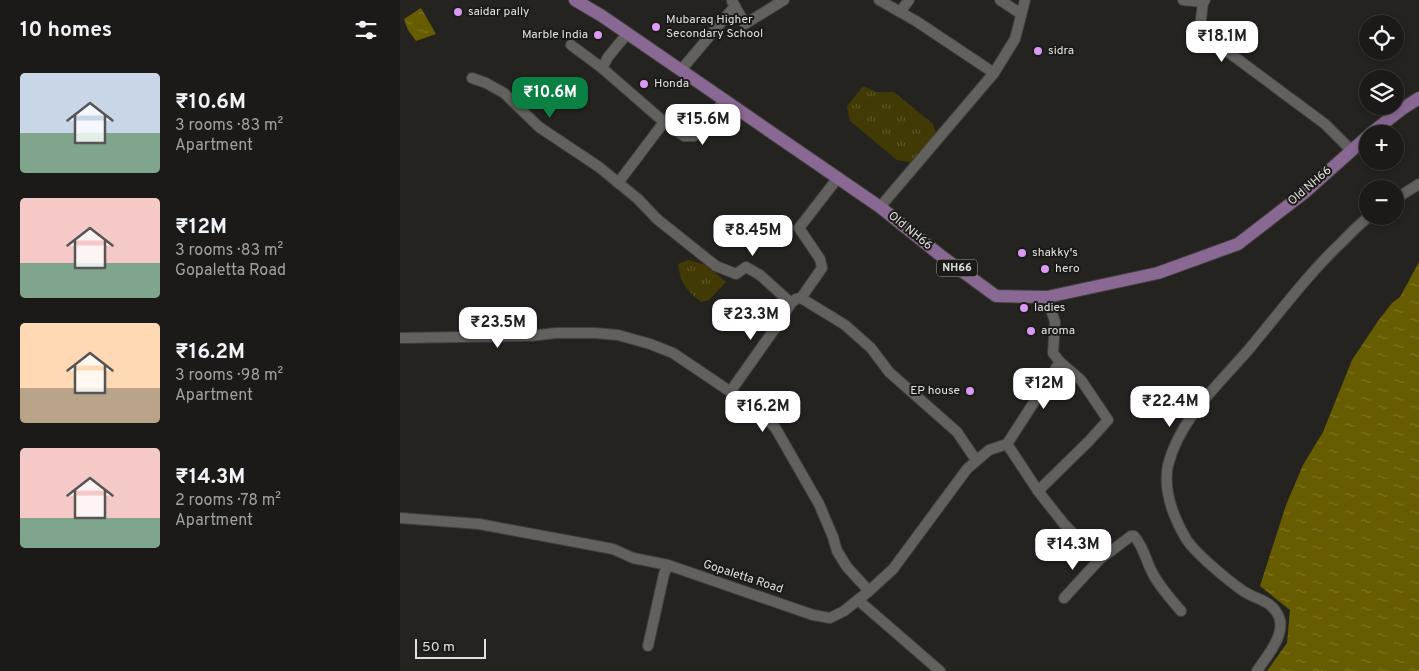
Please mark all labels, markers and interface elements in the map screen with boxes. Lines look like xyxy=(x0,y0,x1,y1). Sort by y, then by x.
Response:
place label: saidar pally xyxy=(468,4,529,20)
marker: saidar pally xyxy=(452,6,464,18)
place label: Mubaraq Higher Secondary School xyxy=(666,12,763,42)
map controls xyxy=(1359,15,1404,225)
button: locate xyxy=(1359,15,1404,60)
icon: filters xyxy=(352,16,380,44)
text: 10 homes xyxy=(20,17,112,44)
pin: ₹18.1M xyxy=(1181,20,1263,63)
marker: Mubaraq Higher Secondary School xyxy=(650,21,662,33)
place label: Marble India xyxy=(522,27,588,43)
text: ₹18.1M xyxy=(1197,27,1247,47)
marker: Marble India xyxy=(592,29,604,41)
place label: sidra xyxy=(1048,43,1074,59)
marker: sidra xyxy=(1032,45,1044,57)
button: layers xyxy=(1359,70,1404,115)
pin: ₹10.6M xyxy=(509,76,591,119)
place label: Honda xyxy=(654,76,689,92)
marker: Honda xyxy=(638,78,650,90)
text: ₹10.6M xyxy=(523,83,577,103)
text: ₹10.6M xyxy=(175,89,246,116)
icon: home xyxy=(60,93,120,153)
pin: ₹15.6M xyxy=(662,104,744,146)
text: ₹15.6M xyxy=(676,110,730,130)
text: 3 rooms · 83 m² xyxy=(175,116,283,136)
button: + xyxy=(1359,125,1404,170)
text: Apartment xyxy=(175,136,253,156)
street label: Old NH66 xyxy=(1285,163,1335,209)
button: − xyxy=(1359,180,1404,225)
street label: Old NH66 xyxy=(885,208,935,254)
text: ₹12M xyxy=(175,214,227,241)
pin: ₹8.45M xyxy=(712,214,794,257)
icon: home xyxy=(60,218,120,278)
text: ₹8.45M xyxy=(724,221,782,241)
text: 3 rooms · 83 m² xyxy=(175,241,283,261)
place label: shakky's xyxy=(1032,245,1078,261)
marker: shakky's xyxy=(1016,247,1028,259)
road number: NH66 xyxy=(937,260,977,276)
text: Gopaletta Road xyxy=(175,261,286,281)
place label: hero xyxy=(1055,261,1080,277)
marker: hero xyxy=(1039,263,1051,275)
pin: ₹23.3M xyxy=(710,298,792,341)
place label: ladies xyxy=(1034,300,1065,316)
marker: ladies xyxy=(1018,302,1030,314)
text: ₹23.3M xyxy=(723,305,779,325)
pin: ₹23.5M xyxy=(457,306,539,349)
text: ₹23.5M xyxy=(470,313,526,333)
place label: aroma xyxy=(1041,323,1075,339)
marker: aroma xyxy=(1025,325,1037,337)
text: ₹16.2M xyxy=(175,339,245,366)
icon: home xyxy=(60,343,120,403)
text: 3 rooms · 98 m² xyxy=(175,366,283,386)
pin: ₹12M xyxy=(1014,368,1074,410)
text: ₹12M xyxy=(1024,374,1064,394)
place label: EP house xyxy=(910,383,960,399)
marker: EP house xyxy=(964,385,976,397)
text: Apartment xyxy=(175,386,253,406)
pin: ₹22.4M xyxy=(1129,386,1211,428)
pin: ₹16.2M xyxy=(722,390,804,433)
text: ₹22.4M xyxy=(1141,392,1199,412)
text: ₹16.2M xyxy=(736,397,790,417)
text: ₹14.3M xyxy=(175,464,245,491)
icon: home xyxy=(60,468,120,528)
text: 2 rooms · 78 m² xyxy=(175,491,281,511)
text: Apartment xyxy=(175,511,253,531)
pin: ₹14.3M xyxy=(1032,528,1114,571)
text: ₹14.3M xyxy=(1046,535,1100,555)
street label: Gopaletta Road xyxy=(701,557,785,597)
scale bar xyxy=(415,636,486,659)
text: 50 m xyxy=(422,639,455,656)

